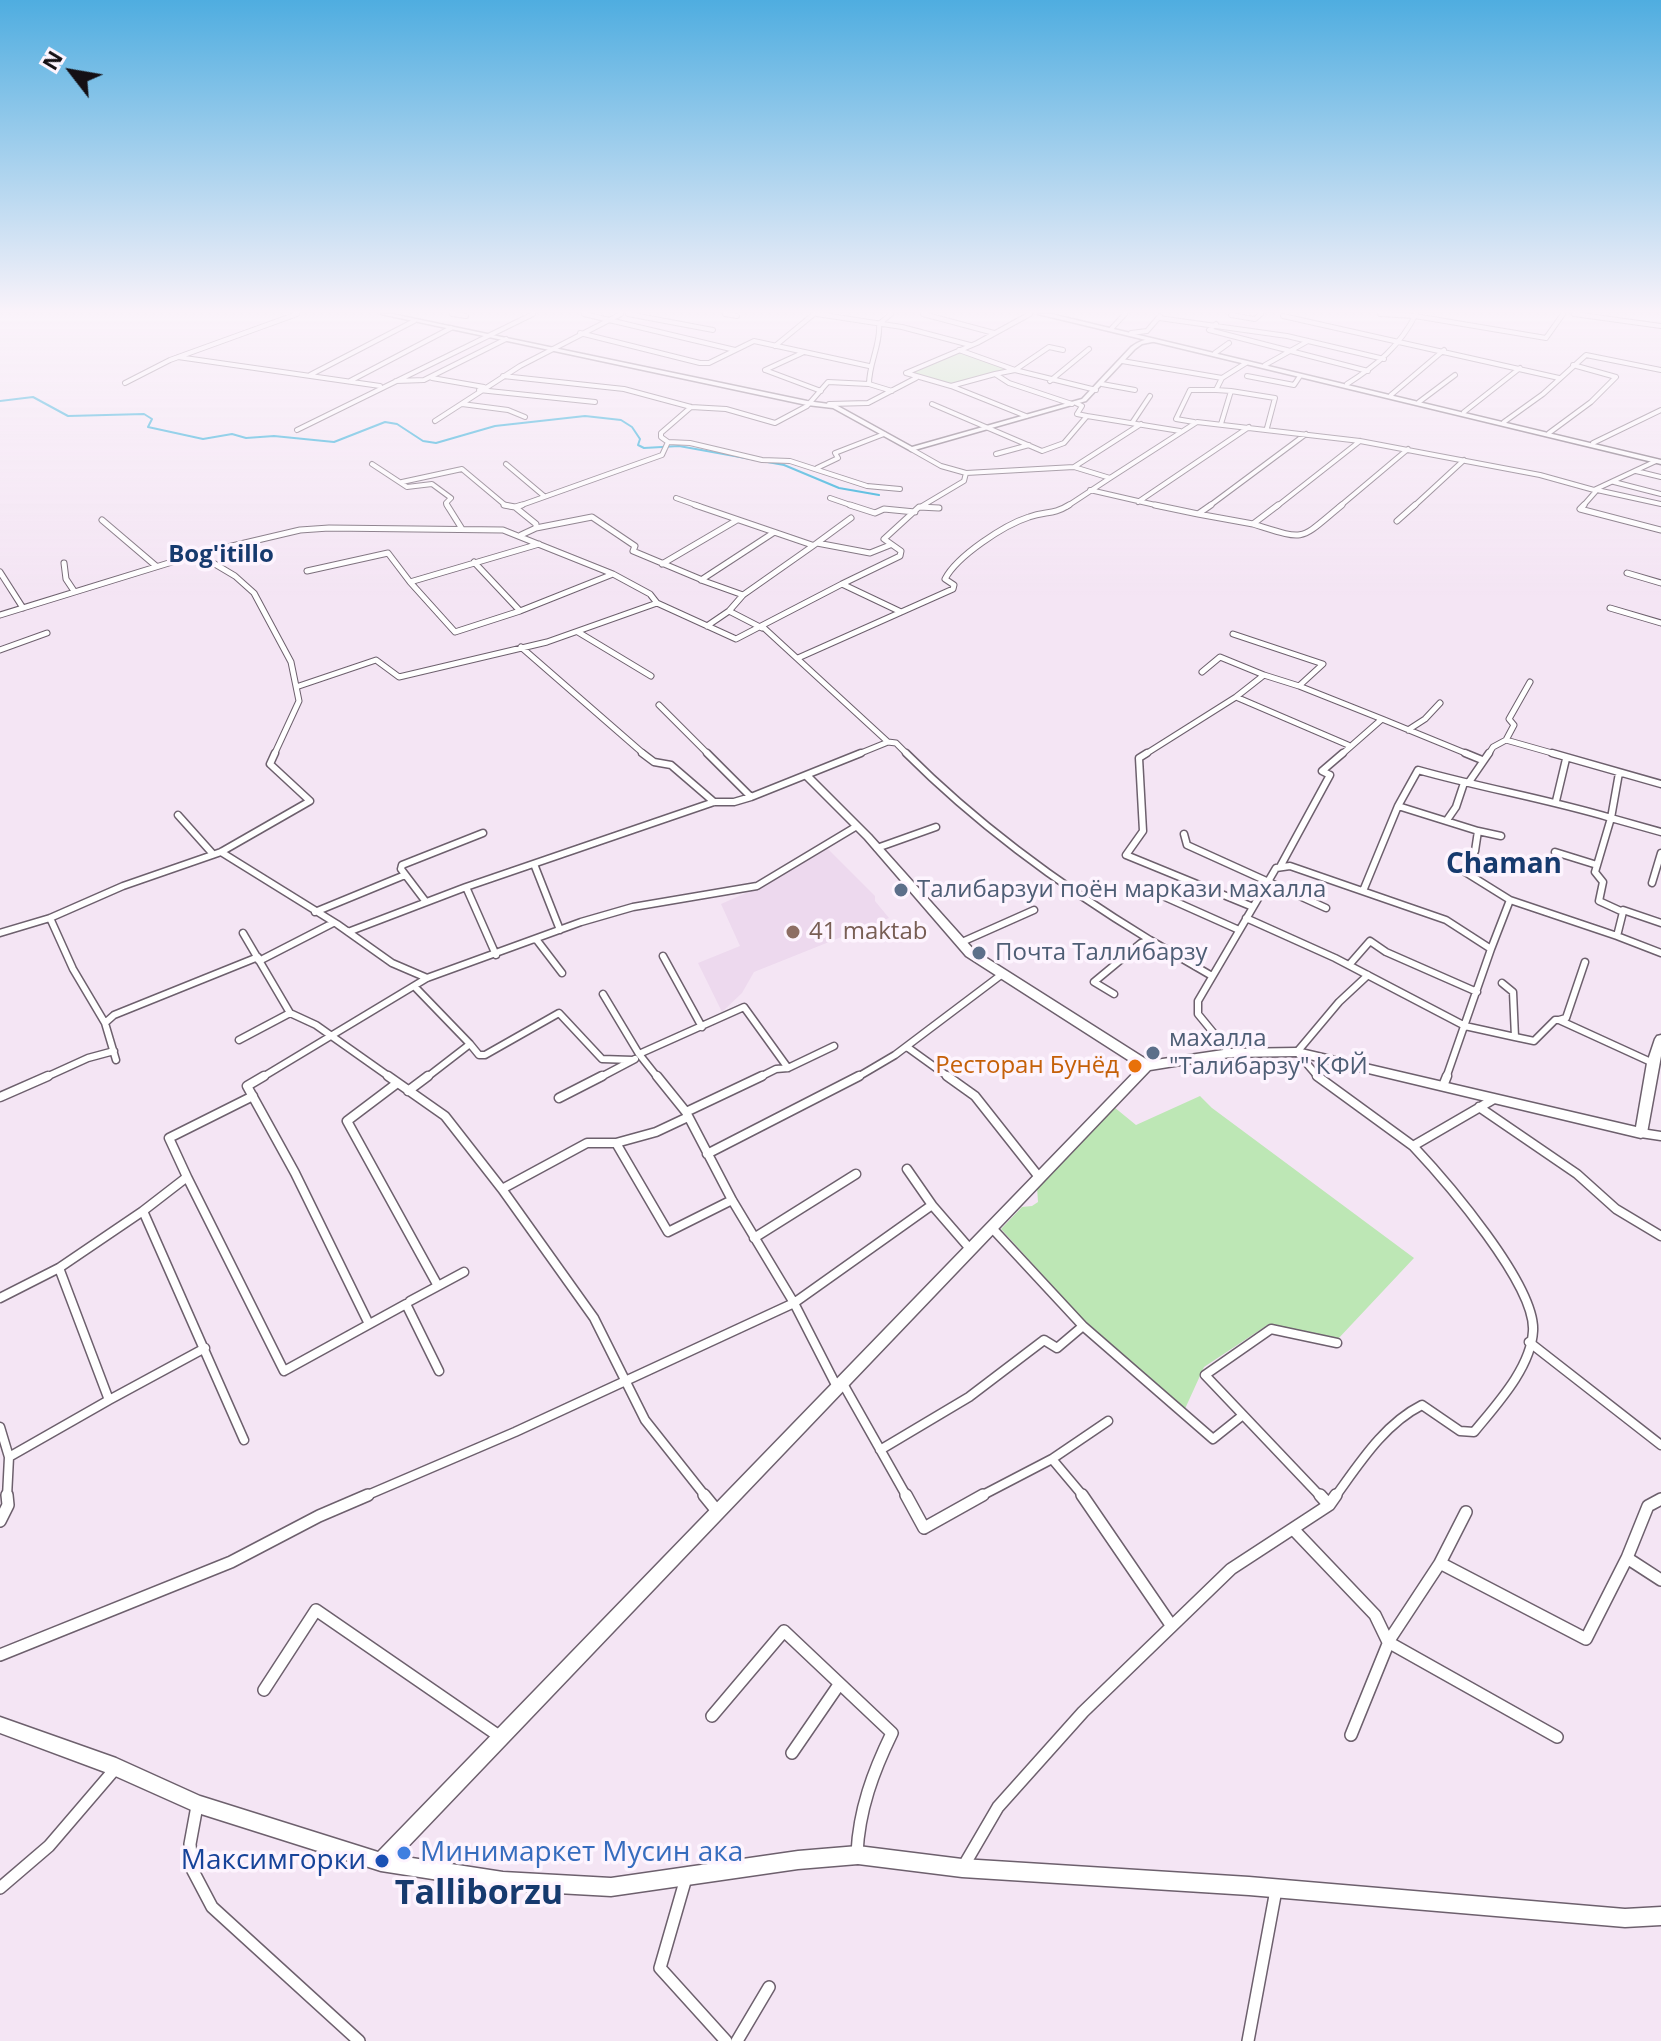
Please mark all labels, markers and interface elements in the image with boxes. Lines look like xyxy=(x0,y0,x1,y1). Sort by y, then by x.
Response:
north arrow xyxy=(32,32,112,112)
text: N xyxy=(34,44,69,75)
district label: Bog'itillo xyxy=(168,541,274,569)
district label: Chaman xyxy=(1446,848,1562,882)
place label: Талибарзуи поён маркази махалла xyxy=(917,876,1326,904)
marker: Талибарзуи поён маркази махалла xyxy=(892,881,910,899)
place label: 41 maktab xyxy=(809,918,927,946)
marker: 41 maktab xyxy=(784,923,802,941)
place label: Почта Таллибарзу xyxy=(995,939,1208,967)
marker: Почта Таллибарзу xyxy=(970,944,988,962)
place label: махалла "Талибарзу" КФЙ xyxy=(1169,1025,1368,1081)
marker: махалла "Талибарзу" КФЙ xyxy=(1144,1044,1162,1062)
place label: Ресторан Бунёд xyxy=(935,1052,1119,1080)
marker: Ресторан Бунёд xyxy=(1126,1057,1144,1075)
place label: Минимаркет Мусин ака xyxy=(420,1836,743,1870)
place label: Максимгорки xyxy=(181,1844,366,1878)
marker: Минимаркет Мусин ака xyxy=(395,1844,413,1862)
marker: Максимгорки xyxy=(373,1852,391,1870)
district label: Talliborzu xyxy=(395,1874,563,1914)

